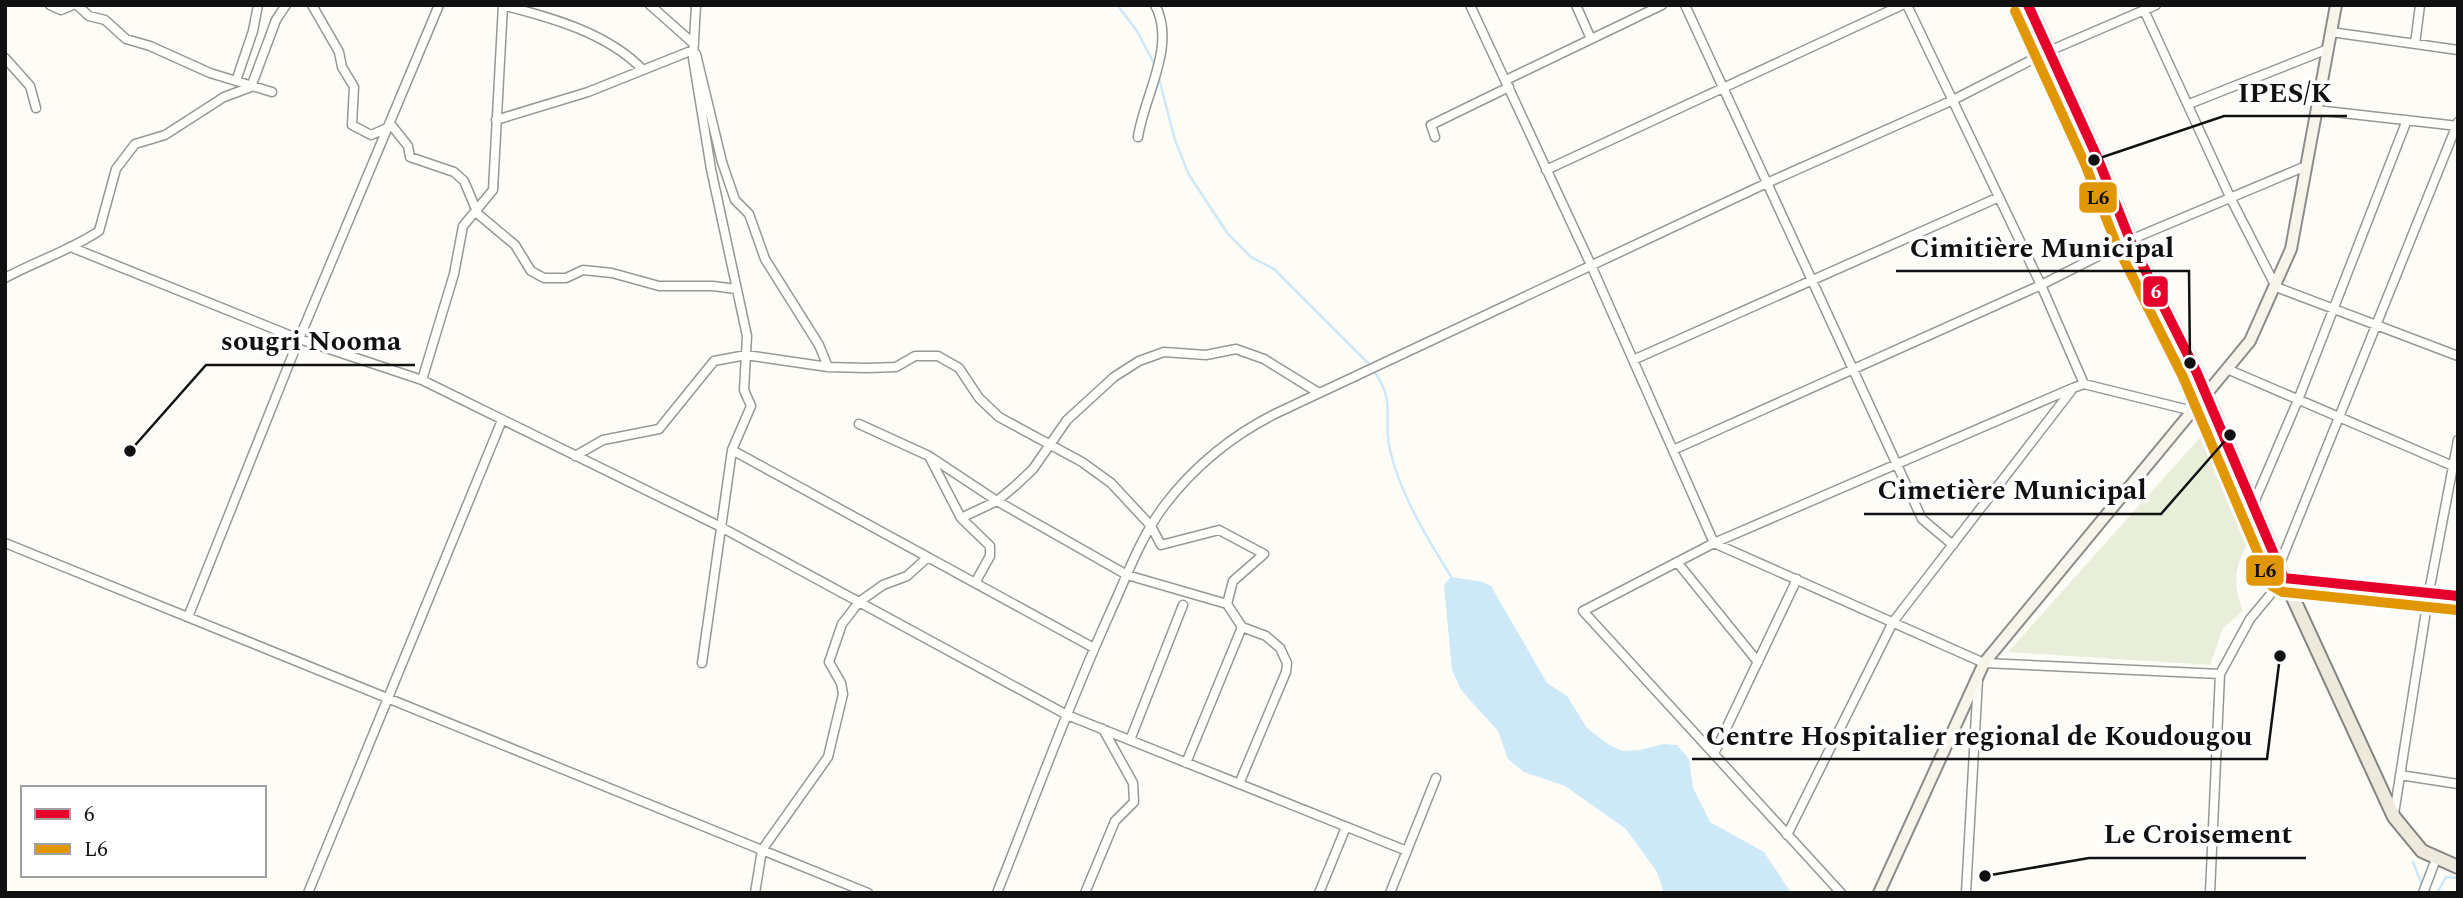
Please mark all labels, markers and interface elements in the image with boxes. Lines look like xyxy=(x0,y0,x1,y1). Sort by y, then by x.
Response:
callout: IPES/K xyxy=(2224,67,2347,116)
text: IPES/K xyxy=(2238,72,2333,115)
line badge: L6 xyxy=(2078,181,2118,214)
text: L6 xyxy=(2087,184,2110,213)
callout: Cimitière Municipal xyxy=(1896,222,2189,271)
text: Cimitière Municipal xyxy=(1910,227,2174,270)
line badge: 6 xyxy=(2142,275,2169,308)
text: 6 xyxy=(2151,278,2162,307)
callout: sougri Nooma xyxy=(206,316,415,365)
text: sougri Nooma xyxy=(221,320,402,363)
callout: Cimetière Municipal xyxy=(1864,465,2161,514)
text: Cimetière Municipal xyxy=(1877,469,2147,512)
line badge: L6 xyxy=(2245,554,2285,587)
text: L6 xyxy=(2254,557,2277,586)
callout: Centre Hospitalier regional de Koudougou xyxy=(1692,710,2267,759)
text: Centre Hospitalier regional de Koudougou xyxy=(1706,715,2253,758)
legend xyxy=(21,786,266,877)
text: 6 xyxy=(84,799,95,831)
callout: Le Croisement xyxy=(2089,809,2306,858)
text: Le Croisement xyxy=(2104,813,2293,856)
text: L6 xyxy=(84,834,108,866)

